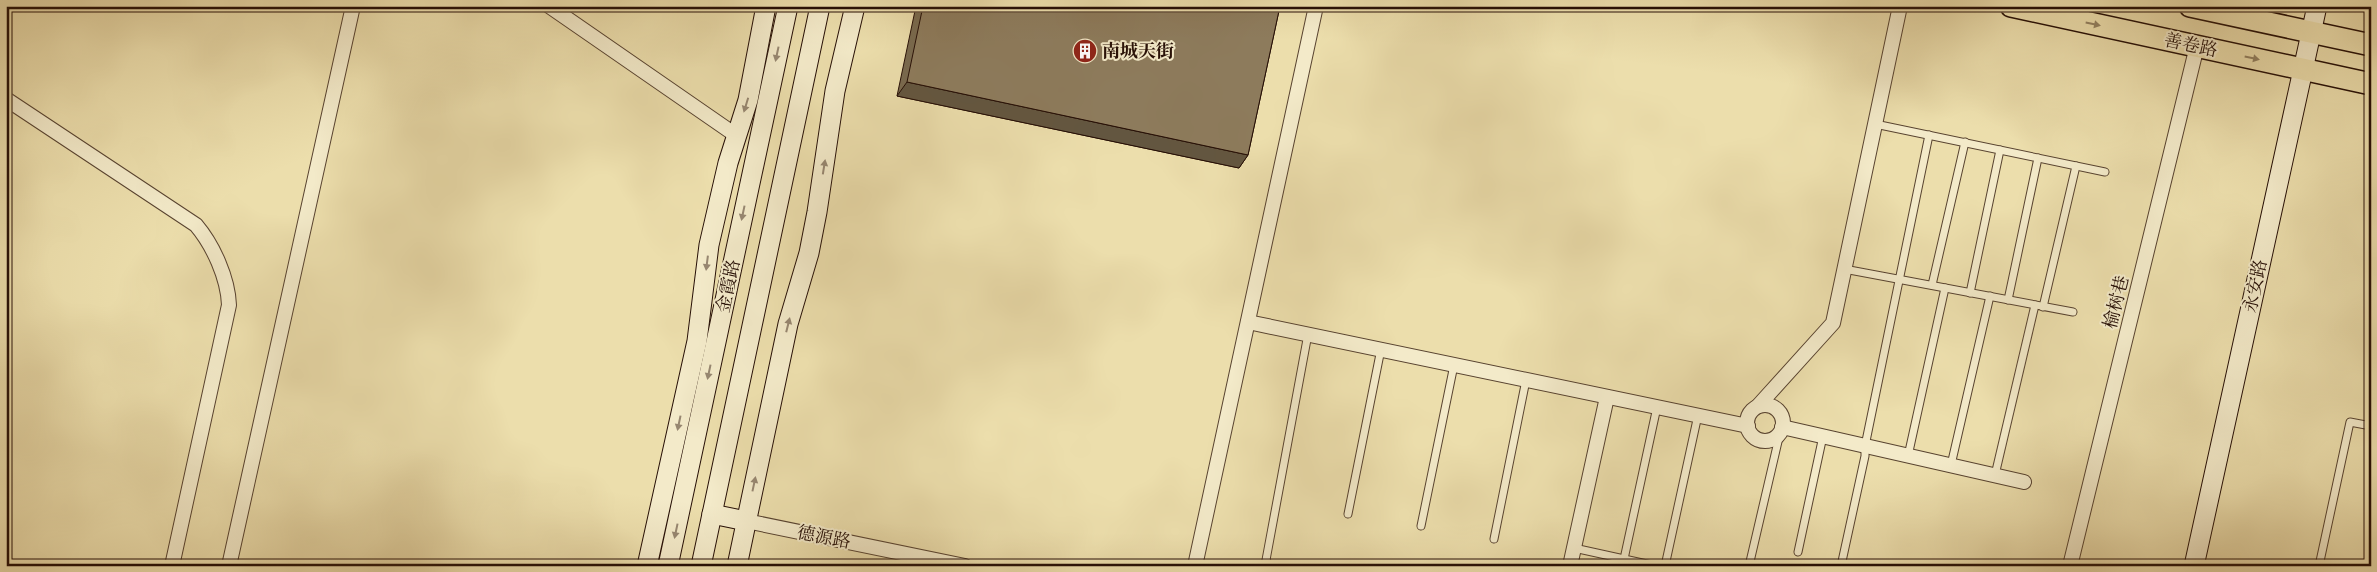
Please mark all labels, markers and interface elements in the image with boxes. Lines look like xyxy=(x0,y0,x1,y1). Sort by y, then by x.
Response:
one-way arrow xyxy=(2085,20,2101,28)
street label: 善卷路 xyxy=(2162,29,2220,61)
building icon: 南城天街 xyxy=(1072,38,1098,64)
place label: 南城天街 xyxy=(1102,40,1174,62)
one-way arrow xyxy=(773,46,781,62)
one-way arrow xyxy=(2244,54,2259,62)
one-way arrow xyxy=(742,98,750,113)
one-way arrow xyxy=(820,158,828,174)
one-way arrow xyxy=(739,205,747,220)
one-way arrow xyxy=(703,255,711,271)
street label: 金霞路 xyxy=(712,257,744,315)
street label: 永安路 xyxy=(2239,257,2271,315)
street label: 榆树巷 xyxy=(2099,273,2133,331)
one-way arrow xyxy=(784,317,792,332)
one-way arrow xyxy=(705,364,713,380)
one-way arrow xyxy=(675,415,683,430)
one-way arrow xyxy=(750,476,758,491)
street label: 德源路 xyxy=(795,521,853,553)
one-way arrow xyxy=(672,523,680,538)

